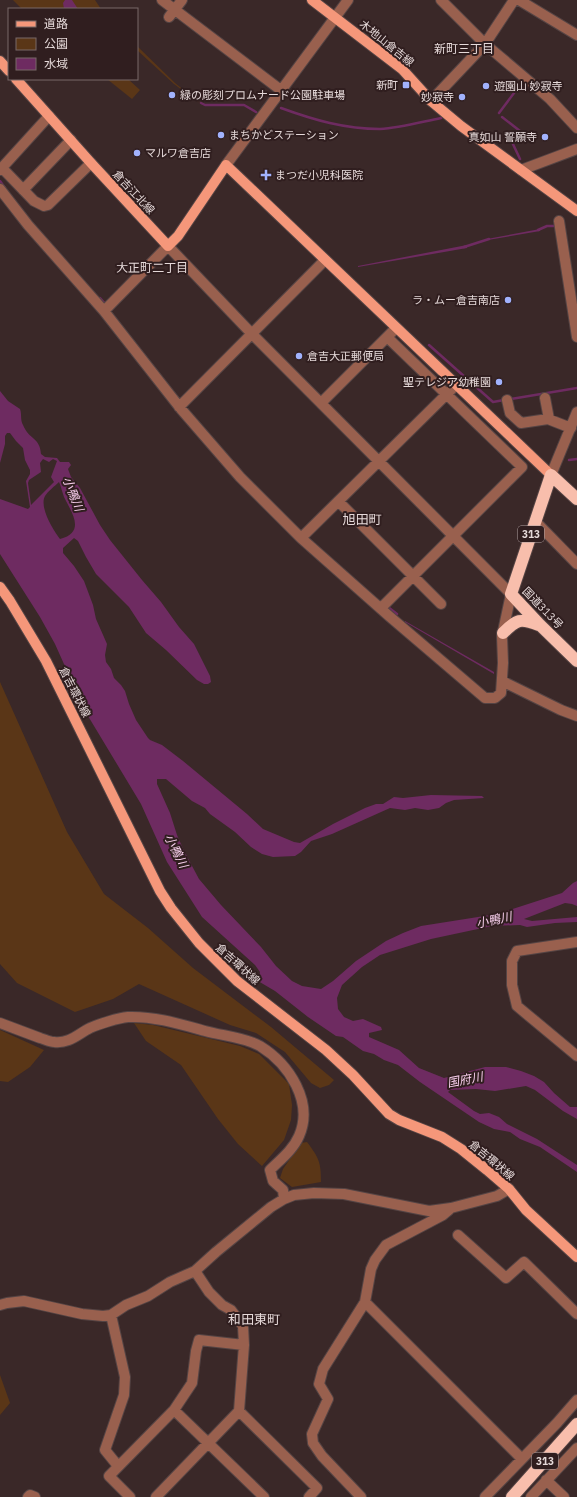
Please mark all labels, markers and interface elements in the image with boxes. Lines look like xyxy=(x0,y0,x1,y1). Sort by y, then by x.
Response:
legend xyxy=(8,8,138,80)
text: 道路 xyxy=(44,16,68,31)
street label: 木地山倉吉線 xyxy=(357,17,417,69)
text: 公園 xyxy=(44,36,68,51)
district label: 新町三丁目 xyxy=(434,41,494,56)
text: 水域 xyxy=(44,56,68,71)
place label: 新町 xyxy=(376,78,398,92)
place label: 遊園山 妙寂寺 xyxy=(494,79,563,93)
marker: 新町 xyxy=(401,80,411,90)
marker: 遊園山 妙寂寺 xyxy=(481,81,491,91)
place label: 緑の彫刻プロムナード公園駐車場 xyxy=(180,88,345,102)
marker: 緑の彫刻プロムナード公園駐車場 xyxy=(167,90,177,100)
place label: 妙寂寺 xyxy=(421,90,454,104)
marker: 妙寂寺 xyxy=(457,92,467,102)
place label: まちかどステーション xyxy=(229,128,339,142)
marker: まちかどステーション xyxy=(216,130,226,140)
place label: 真如山 誓願寺 xyxy=(468,130,537,144)
marker: 真如山 誓願寺 xyxy=(540,132,550,142)
place label: マルワ倉吉店 xyxy=(145,146,211,160)
marker: マルワ倉吉店 xyxy=(132,148,142,158)
street label: 倉吉江北線 xyxy=(110,167,158,217)
place label: まつだ小児科医院 xyxy=(275,168,363,182)
marker: まつだ小児科医院 xyxy=(260,169,272,181)
district label: 大正町二丁目 xyxy=(116,260,188,275)
place label: ラ・ムー倉吉南店 xyxy=(412,293,500,307)
marker: ラ・ムー倉吉南店 xyxy=(503,295,513,305)
place label: 倉吉大正郵便局 xyxy=(307,349,384,363)
marker: 倉吉大正郵便局 xyxy=(294,351,304,361)
place label: 聖テレジア幼稚園 xyxy=(403,375,491,389)
marker: 聖テレジア幼稚園 xyxy=(494,377,504,387)
water label: 小鴨川 xyxy=(60,474,88,515)
district label: 旭田町 xyxy=(342,511,382,528)
road number: 313 xyxy=(518,526,544,542)
street label: 国道313号 xyxy=(520,584,566,632)
street label: 倉吉環状線 xyxy=(56,664,94,720)
water label: 小鴨川 xyxy=(162,831,192,872)
water label: 小鴨川 xyxy=(475,908,515,931)
street label: 倉吉環状線 xyxy=(213,940,263,988)
water label: 国府川 xyxy=(446,1068,486,1090)
street label: 倉吉環状線 xyxy=(466,1137,518,1183)
district label: 和田東町 xyxy=(228,1311,280,1328)
road number: 313 xyxy=(532,1453,558,1469)

